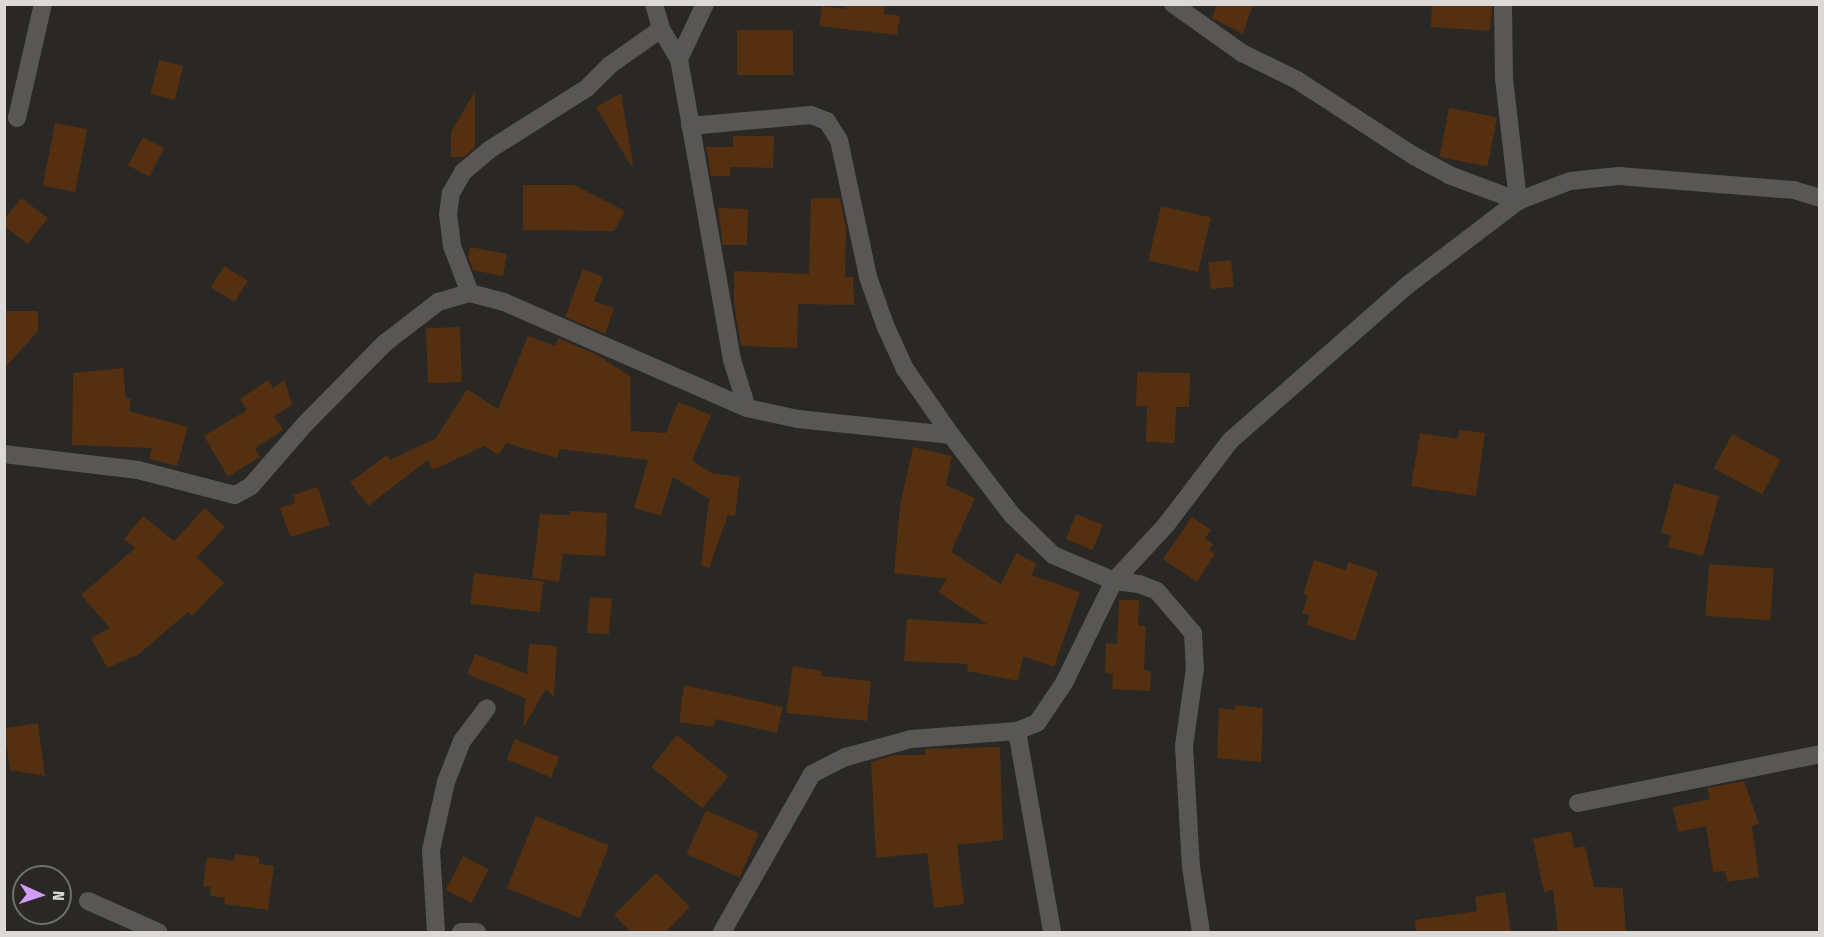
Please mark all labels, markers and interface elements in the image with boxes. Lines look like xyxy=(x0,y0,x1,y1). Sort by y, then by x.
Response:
north arrow xyxy=(12,865,72,925)
text: N xyxy=(49,891,68,901)

